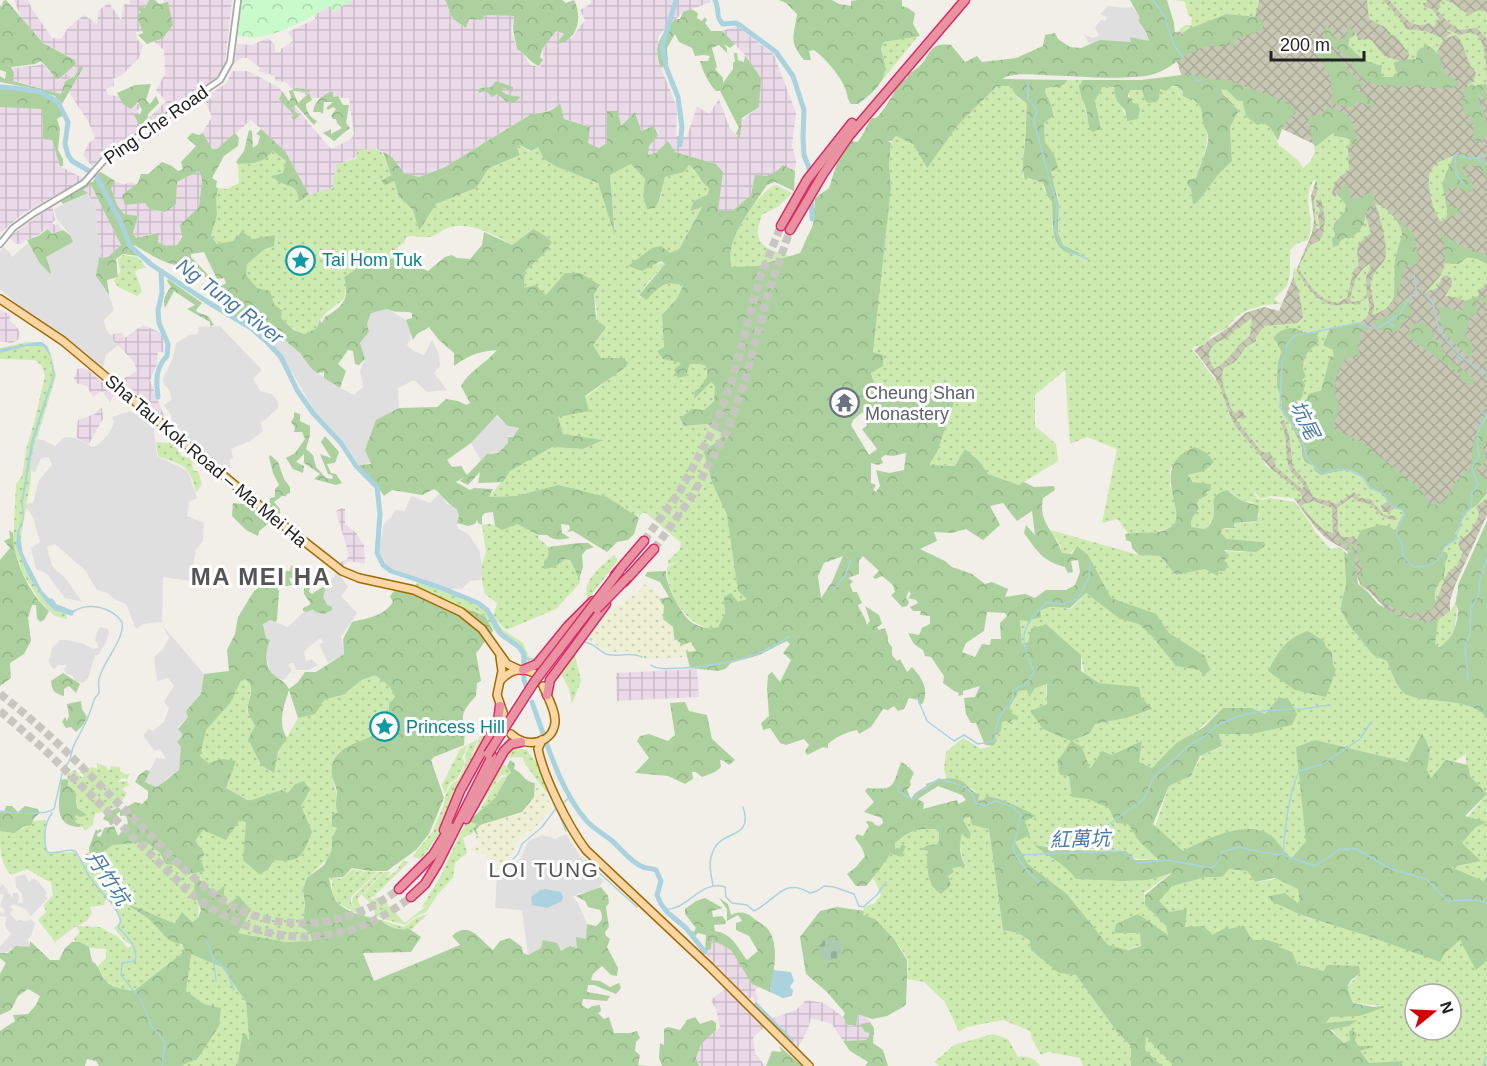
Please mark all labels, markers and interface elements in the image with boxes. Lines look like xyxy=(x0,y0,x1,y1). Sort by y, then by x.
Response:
scale bar xyxy=(1271,24,1364,62)
text: 200 m xyxy=(1280,35,1330,55)
street label: Ping Che Road xyxy=(100,82,212,168)
place icon: Tai Hom Tuk xyxy=(285,244,317,276)
place label: Tai Hom Tuk xyxy=(322,250,423,270)
water label: Ng Tung River xyxy=(172,254,289,349)
street label: Sha Tau Kok Road – Ma Mei Ha xyxy=(101,371,312,552)
place label: Cheung Shan Monastery xyxy=(865,383,975,424)
temple icon: Cheung Shan Monastery xyxy=(828,387,860,419)
water label: 坑尾 xyxy=(1286,397,1325,445)
district label: MA MEI HA xyxy=(191,563,331,590)
place icon: Princess Hill xyxy=(369,711,401,743)
place label: Princess Hill xyxy=(406,717,505,737)
water label: 紅萬坑 xyxy=(1050,827,1113,851)
water label: 丹竹坑 xyxy=(82,847,136,912)
district label: LOI TUNG xyxy=(489,858,599,881)
north arrow xyxy=(1403,982,1463,1042)
text: N xyxy=(1437,999,1457,1016)

